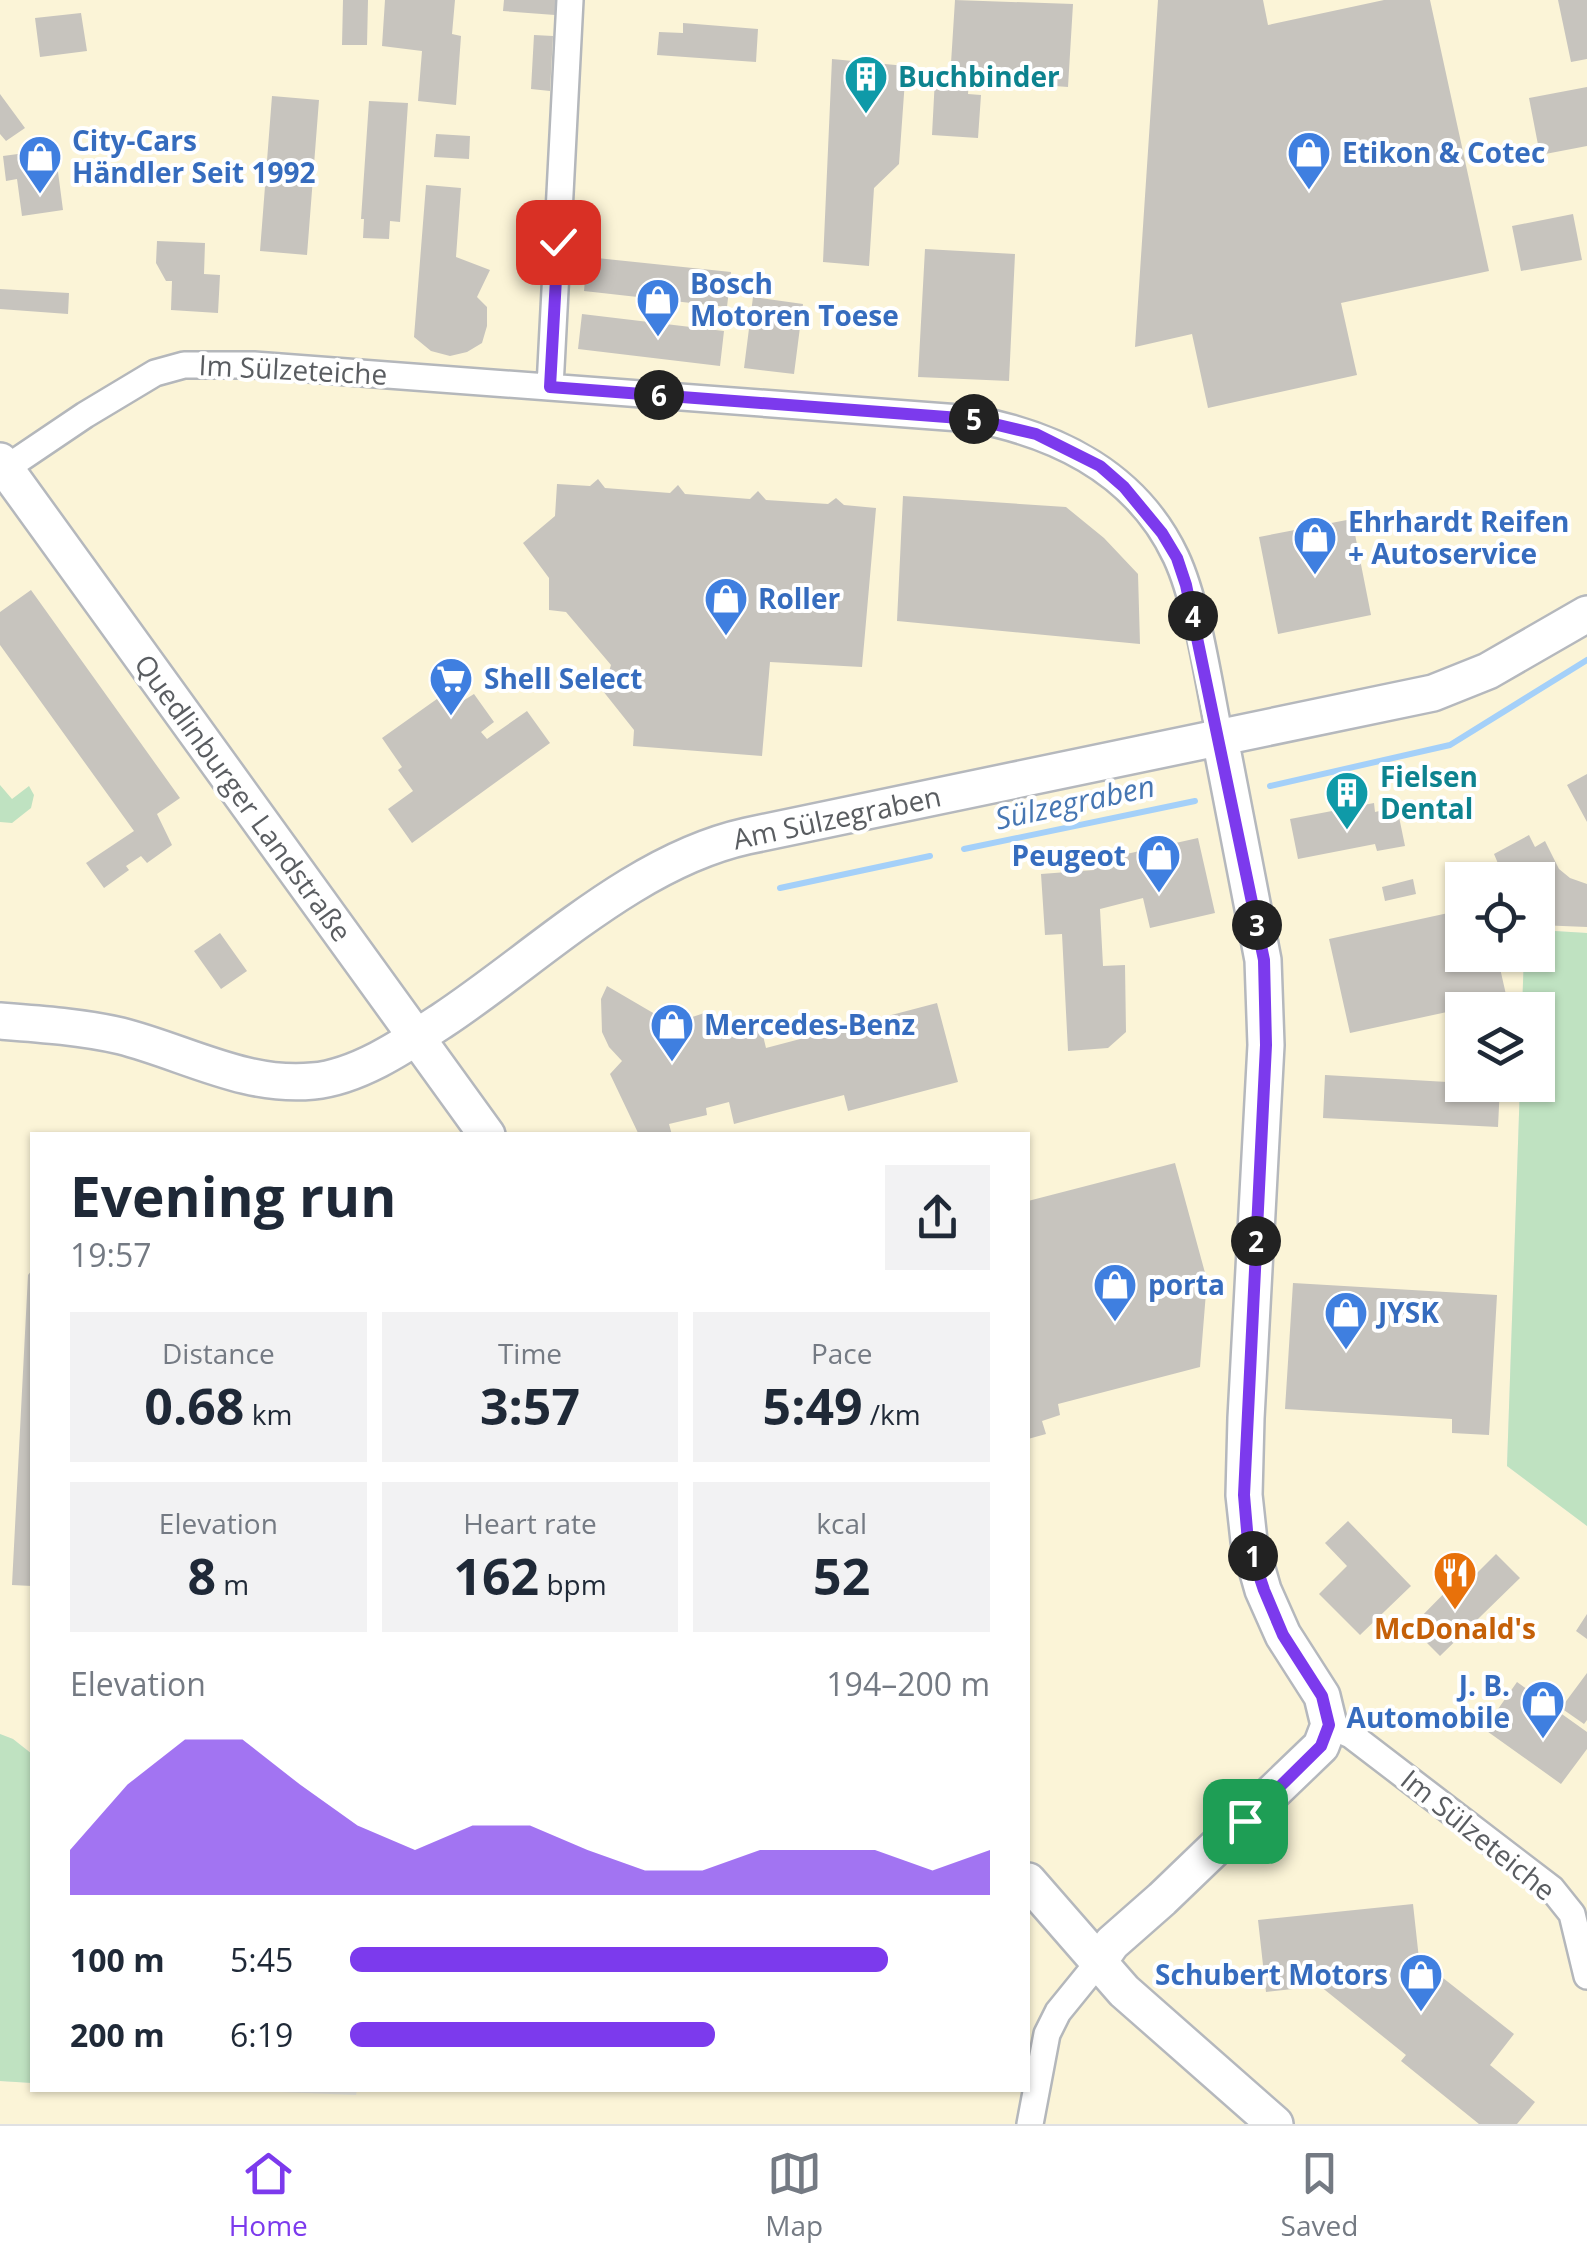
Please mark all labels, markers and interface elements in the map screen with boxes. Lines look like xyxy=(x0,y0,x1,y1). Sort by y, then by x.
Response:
building icon: Buchbinder xyxy=(843,54,889,115)
place label: Buchbinder xyxy=(898,57,1060,95)
place label: City-Cars Händler Seit 1992 xyxy=(72,121,316,191)
shop icon: Etikon & Cotec xyxy=(1286,130,1332,191)
place label: Etikon & Cotec xyxy=(1342,133,1545,171)
shop icon: City-Cars Händler Seit 1992 xyxy=(17,134,63,195)
pin xyxy=(516,200,601,285)
icon: check xyxy=(531,215,586,270)
place label: Bosch Motoren Toese xyxy=(690,264,899,334)
shop icon: Bosch Motoren Toese xyxy=(635,277,681,338)
street label: Im Sülzeteiche xyxy=(198,345,388,393)
pin: 6 xyxy=(634,370,684,420)
text: 6 xyxy=(651,376,667,414)
pin: 5 xyxy=(949,394,999,444)
text: 5 xyxy=(966,400,982,438)
place label: Ehrhardt Reifen + Autoservice xyxy=(1348,502,1569,572)
shop icon: Ehrhardt Reifen + Autoservice xyxy=(1292,515,1338,576)
shop icon: Roller xyxy=(703,576,749,637)
place label: Roller xyxy=(758,579,840,617)
pin: 4 xyxy=(1168,591,1218,641)
text: 4 xyxy=(1185,597,1201,635)
street label: Quedlinburger Landstraße xyxy=(127,646,361,949)
supermarket icon: Shell Select xyxy=(428,656,474,717)
place label: Shell Select xyxy=(484,659,642,697)
place label: Fielsen Dental xyxy=(1380,757,1478,827)
water label: Sülzegraben xyxy=(991,765,1158,838)
building icon: Fielsen Dental xyxy=(1324,770,1370,831)
street label: Am Sülzegraben xyxy=(729,776,944,858)
shop icon: Peugeot xyxy=(1136,833,1182,894)
place label: Peugeot xyxy=(1012,836,1126,874)
map controls xyxy=(1445,862,1555,1102)
button: locate xyxy=(1445,862,1555,972)
pin: 3 xyxy=(1232,900,1282,950)
text: 3 xyxy=(1249,906,1265,944)
button: layers xyxy=(1445,992,1555,1102)
shop icon: Mercedes-Benz xyxy=(649,1002,695,1063)
place label: Mercedes-Benz xyxy=(704,1005,915,1043)
text: Evening run xyxy=(70,1158,396,1233)
button: share xyxy=(885,1165,990,1270)
pin: 2 xyxy=(1231,1216,1281,1266)
text: 2 xyxy=(1248,1222,1264,1260)
text: 19:57 xyxy=(70,1233,152,1276)
shop icon: porta xyxy=(1092,1262,1138,1323)
place label: porta xyxy=(1148,1265,1225,1303)
shop icon: JYSK xyxy=(1323,1290,1369,1351)
place label: JYSK xyxy=(1375,1293,1439,1331)
text: Distance xyxy=(162,1334,275,1372)
text: Time xyxy=(498,1334,562,1372)
text: Pace xyxy=(811,1334,872,1372)
text: 0.68 xyxy=(144,1372,244,1440)
text: 3:57 xyxy=(480,1372,580,1440)
text: 5:49 xyxy=(763,1372,863,1440)
text: km xyxy=(244,1395,292,1433)
text: /km xyxy=(863,1395,921,1433)
text: Elevation xyxy=(159,1504,278,1542)
text: Heart rate xyxy=(463,1504,597,1542)
text: kcal xyxy=(816,1504,867,1542)
pin: 1 xyxy=(1228,1531,1278,1581)
text: 1 xyxy=(1245,1537,1261,1575)
text: 8 xyxy=(187,1542,216,1610)
text: 162 xyxy=(453,1542,539,1610)
text: 52 xyxy=(813,1542,870,1610)
restaurant icon: McDonald's xyxy=(1432,1550,1478,1611)
text: m xyxy=(216,1565,249,1603)
text: bpm xyxy=(539,1565,607,1603)
place label: McDonald's xyxy=(1374,1609,1536,1647)
text: Elevation xyxy=(70,1662,206,1705)
text: 194–200 m xyxy=(826,1662,990,1705)
place label: J. B. Automobile xyxy=(1347,1666,1510,1736)
shop icon: J. B. Automobile xyxy=(1520,1679,1566,1740)
street label: Im Sülzeteiche xyxy=(1393,1760,1564,1908)
pin xyxy=(1203,1779,1288,1864)
icon: arrive xyxy=(1218,1794,1273,1849)
text: 100 m xyxy=(70,1938,165,1981)
text: 5:45 xyxy=(230,1938,293,1981)
shop icon: Schubert Motors xyxy=(1398,1952,1444,2013)
place label: Schubert Motors xyxy=(1155,1955,1388,1993)
text: 200 m xyxy=(70,2013,165,2056)
text: 6:19 xyxy=(230,2013,293,2056)
tab: Home xyxy=(229,2146,308,2244)
tab: Map xyxy=(765,2146,823,2244)
tab: Saved xyxy=(1281,2146,1358,2244)

